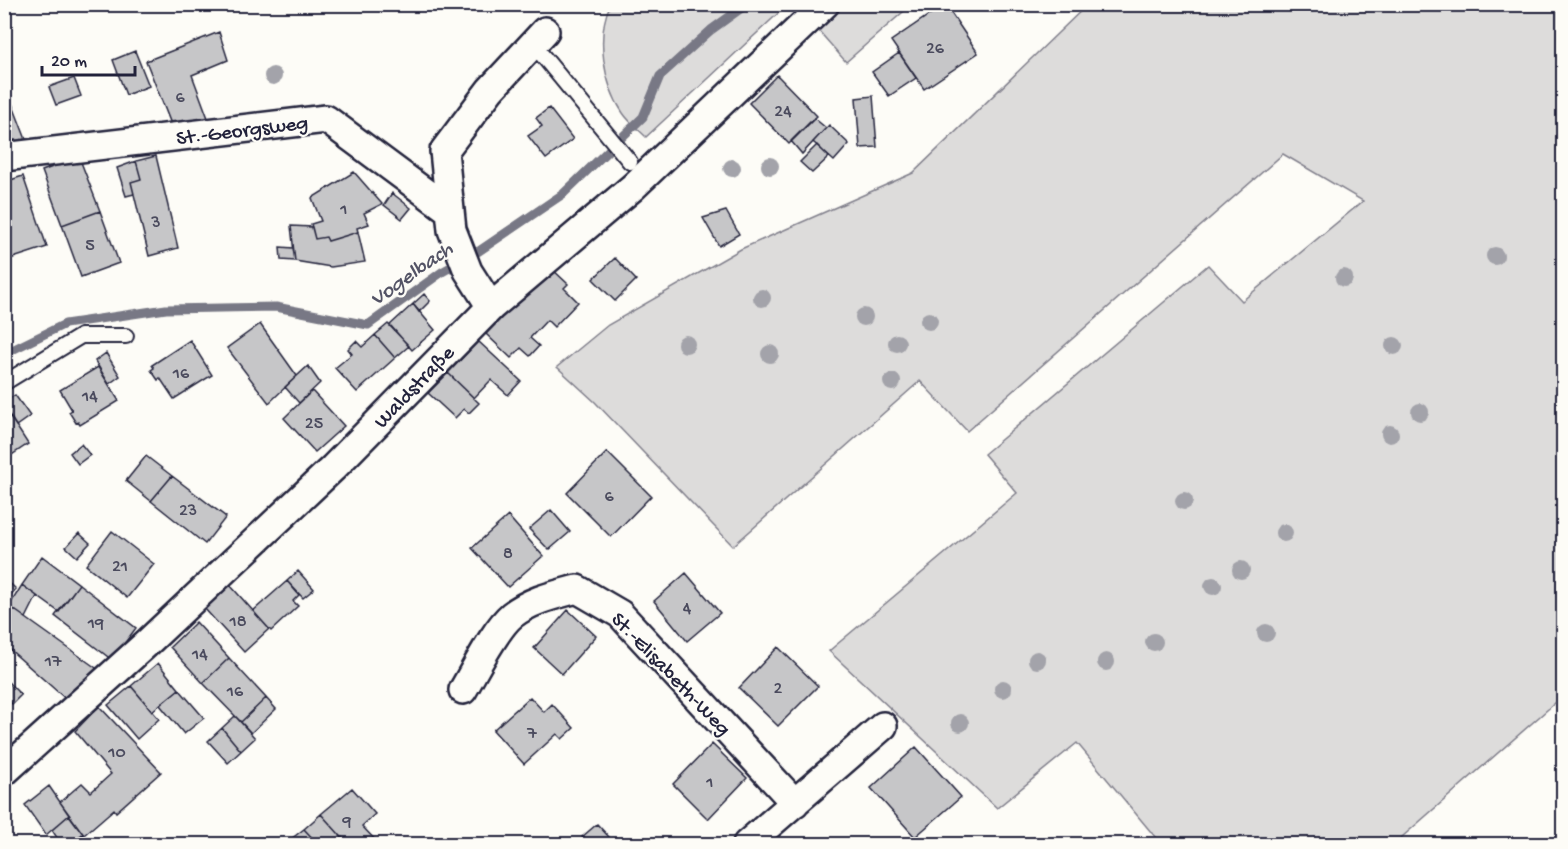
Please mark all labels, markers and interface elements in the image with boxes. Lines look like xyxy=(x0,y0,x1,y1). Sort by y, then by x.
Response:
scale bar xyxy=(42,39,135,77)
house number: 26 xyxy=(926,39,945,60)
text: 20 m xyxy=(51,52,87,73)
house number: 6 xyxy=(175,88,185,109)
house number: 24 xyxy=(774,102,792,123)
street label: St.-Georgsweg xyxy=(175,112,310,153)
house number: 1 xyxy=(339,200,348,221)
house number: 3 xyxy=(150,213,161,234)
house number: 5 xyxy=(85,236,95,257)
water label: Vogelbach xyxy=(366,237,459,313)
street label: Waldstraße xyxy=(370,341,462,435)
house number: 16 xyxy=(172,364,190,385)
house number: 14 xyxy=(81,387,98,408)
house number: 25 xyxy=(305,414,323,435)
house number: 6 xyxy=(604,487,614,508)
house number: 23 xyxy=(179,501,197,522)
house number: 8 xyxy=(503,544,513,565)
house number: 21 xyxy=(112,557,128,578)
house number: 4 xyxy=(683,599,692,620)
street label: St.-Elisabeth-Weg xyxy=(604,608,735,742)
house number: 18 xyxy=(228,612,247,633)
house number: 19 xyxy=(87,614,104,635)
house number: 14 xyxy=(191,645,208,666)
house number: 17 xyxy=(44,652,62,673)
house number: 2 xyxy=(774,679,783,700)
house number: 16 xyxy=(226,682,244,703)
house number: 7 xyxy=(526,724,537,745)
house number: 10 xyxy=(107,743,126,764)
house number: 1 xyxy=(705,773,714,794)
house number: 9 xyxy=(341,812,352,833)

